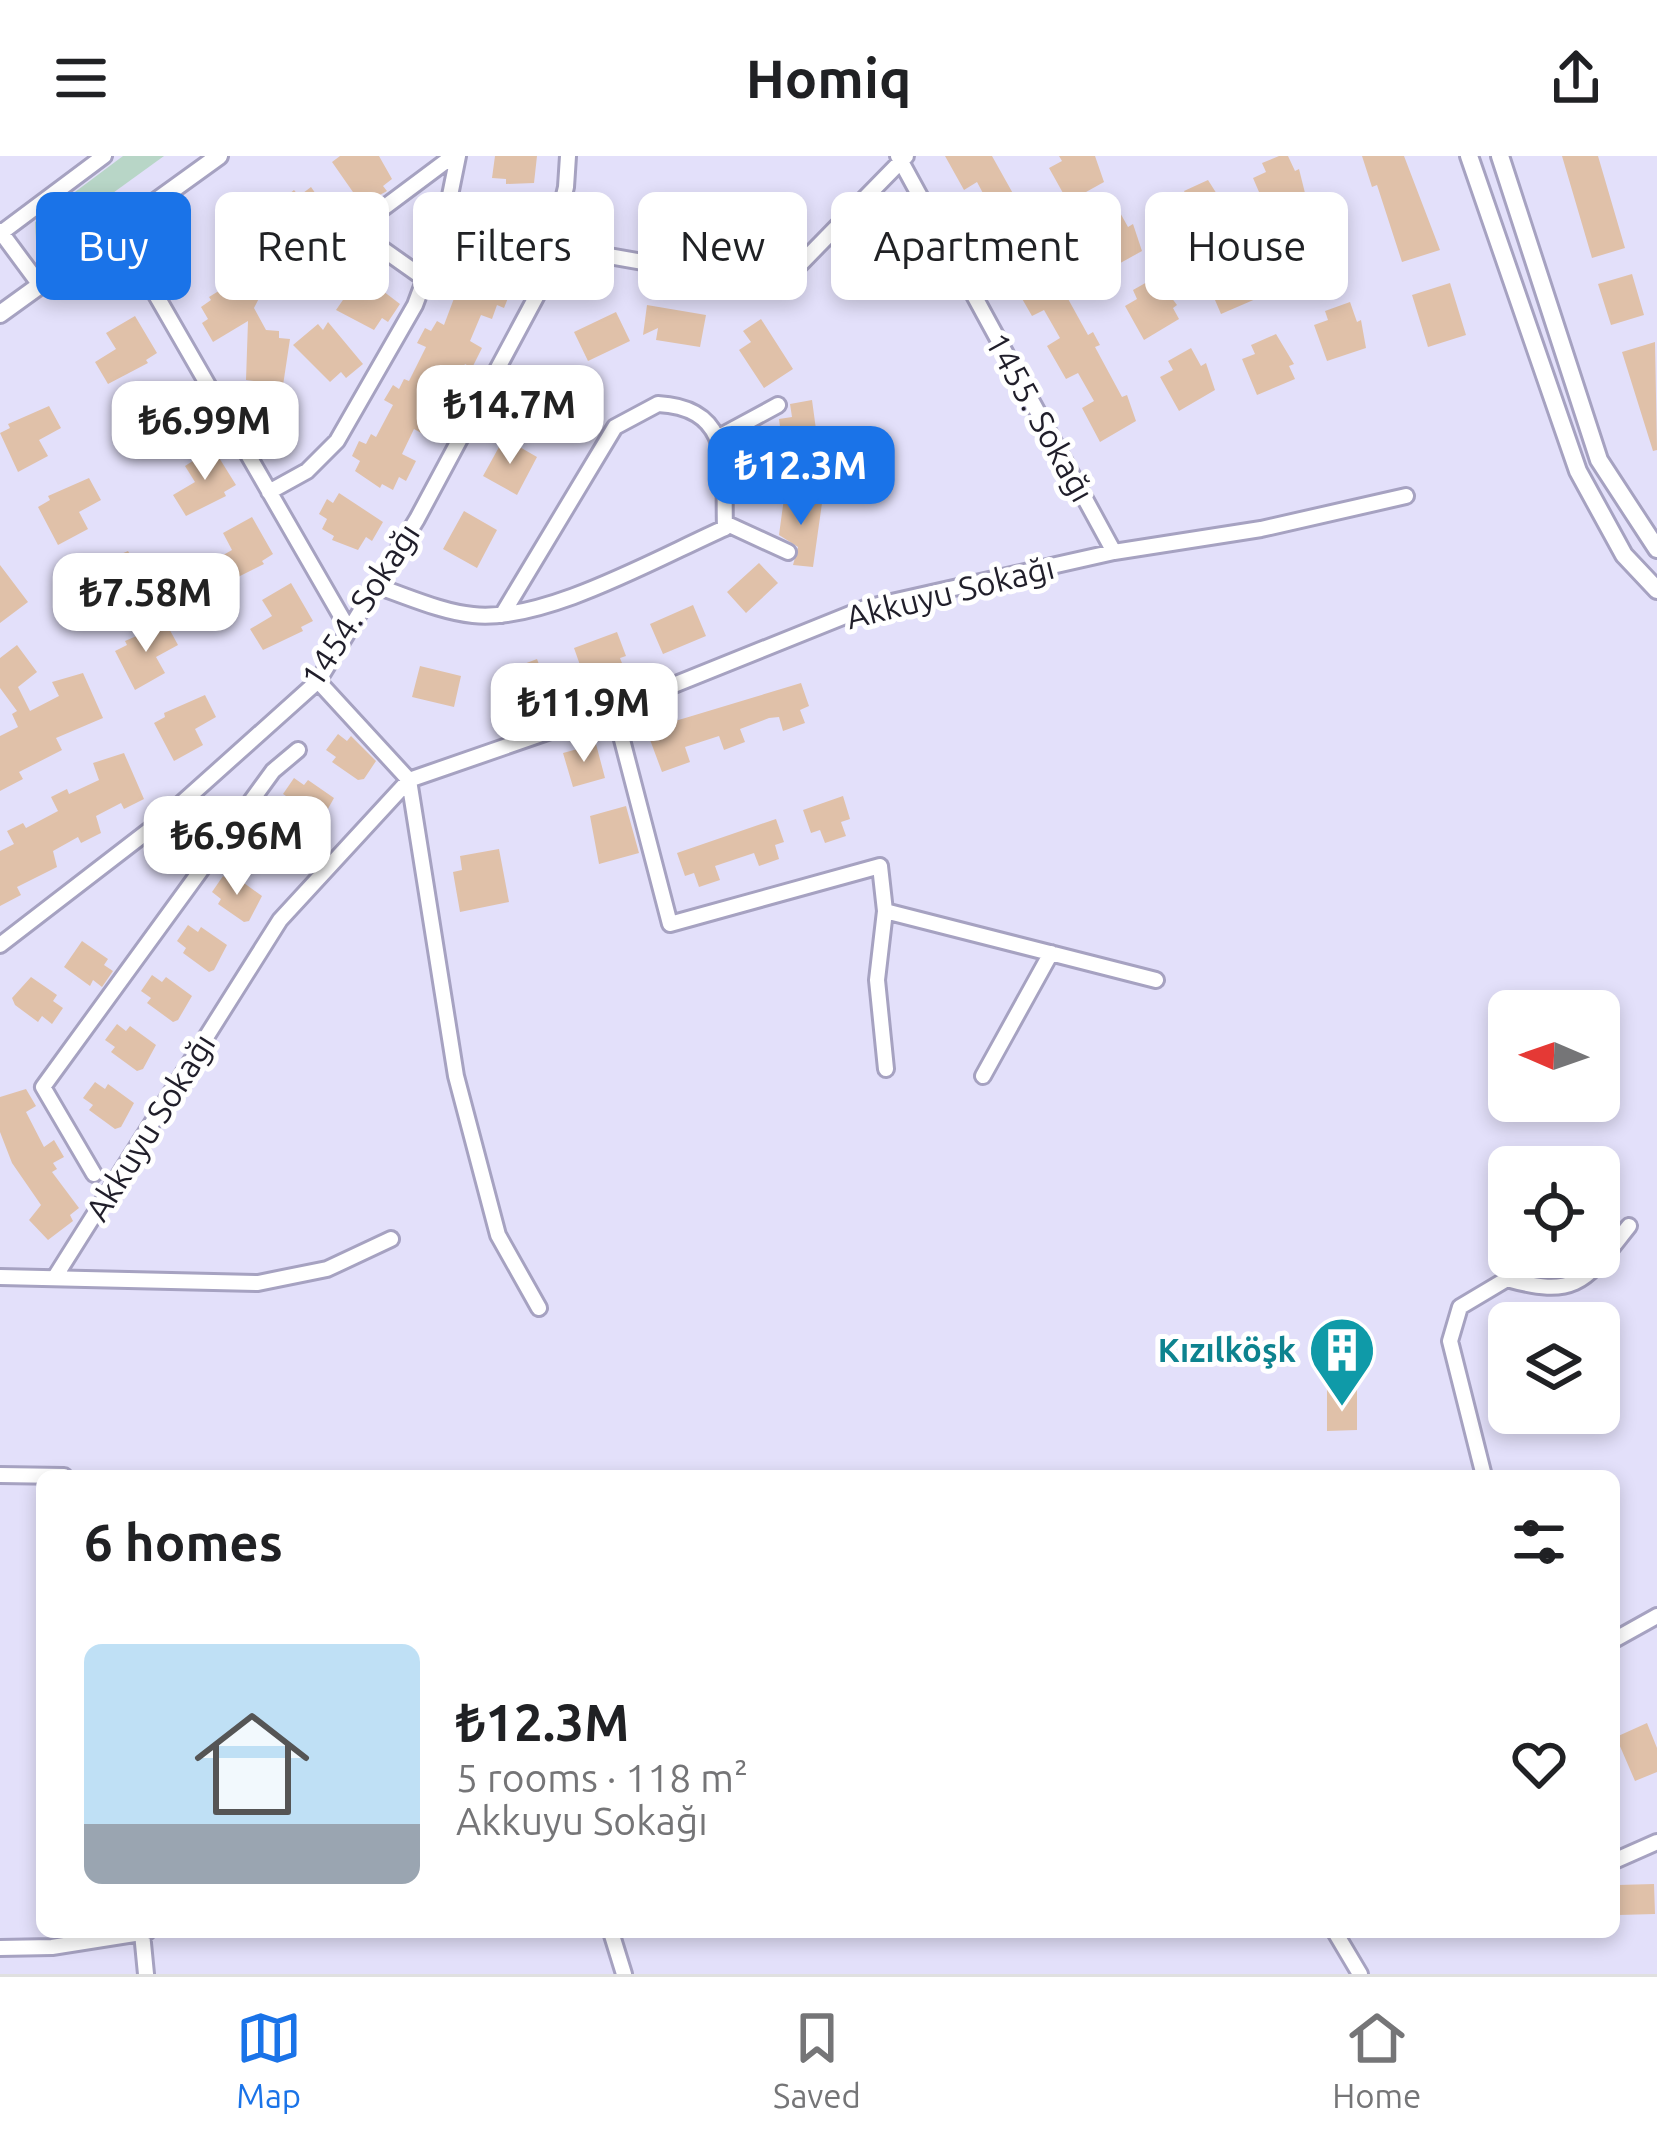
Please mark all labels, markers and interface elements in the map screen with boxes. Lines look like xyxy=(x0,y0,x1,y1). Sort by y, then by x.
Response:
icon: menu xyxy=(48,45,114,111)
icon: share xyxy=(1543,45,1609,111)
text: Homiq xyxy=(746,48,911,108)
chip: Buy xyxy=(36,192,191,300)
chip: Rent xyxy=(215,192,389,300)
chip: Filters xyxy=(413,192,614,300)
chip: New xyxy=(638,192,807,300)
chip: Apartment xyxy=(831,192,1121,300)
chip: House xyxy=(1145,192,1348,300)
street label: 1455. Sokağı xyxy=(979,326,1102,508)
pin: ₺14.7M xyxy=(412,365,608,467)
pin: ₺6.99M xyxy=(107,381,303,483)
text: ₺14.7M xyxy=(444,382,576,425)
text: ₺6.99M xyxy=(139,398,271,441)
pin: ₺12.3M xyxy=(703,426,899,528)
text: ₺12.3M xyxy=(735,443,867,486)
street label: 1454. Sokağı xyxy=(293,516,426,693)
street label: Akkuyu Sokağı xyxy=(842,548,1058,635)
pin: ₺7.58M xyxy=(48,553,244,655)
text: ₺7.58M xyxy=(80,570,212,613)
pin: ₺11.9M xyxy=(486,663,682,765)
text: ₺11.9M xyxy=(518,680,650,723)
pin: ₺6.96M xyxy=(139,796,335,898)
text: ₺6.96M xyxy=(171,813,303,856)
north arrow xyxy=(1488,990,1620,1122)
map controls xyxy=(1488,990,1620,1434)
street label: Akkuyu Sokağı xyxy=(77,1027,222,1227)
button: locate xyxy=(1488,1146,1620,1278)
button: layers xyxy=(1488,1302,1620,1434)
building icon: Kızılköşk xyxy=(1307,1315,1377,1409)
place label: Kızılköşk xyxy=(1158,1331,1296,1369)
icon: filters xyxy=(1506,1509,1572,1575)
text: 6 homes xyxy=(84,1513,283,1571)
icon: home xyxy=(180,1692,324,1836)
text: ₺12.3M xyxy=(456,1693,629,1751)
icon: heart xyxy=(1506,1731,1572,1797)
text: 5 rooms · 118 m² xyxy=(456,1756,748,1799)
text: Akkuyu Sokağı xyxy=(456,1799,708,1842)
tab: Map xyxy=(236,2005,302,2114)
tab: Saved xyxy=(773,2005,861,2114)
tab: Home xyxy=(1332,2005,1421,2114)

